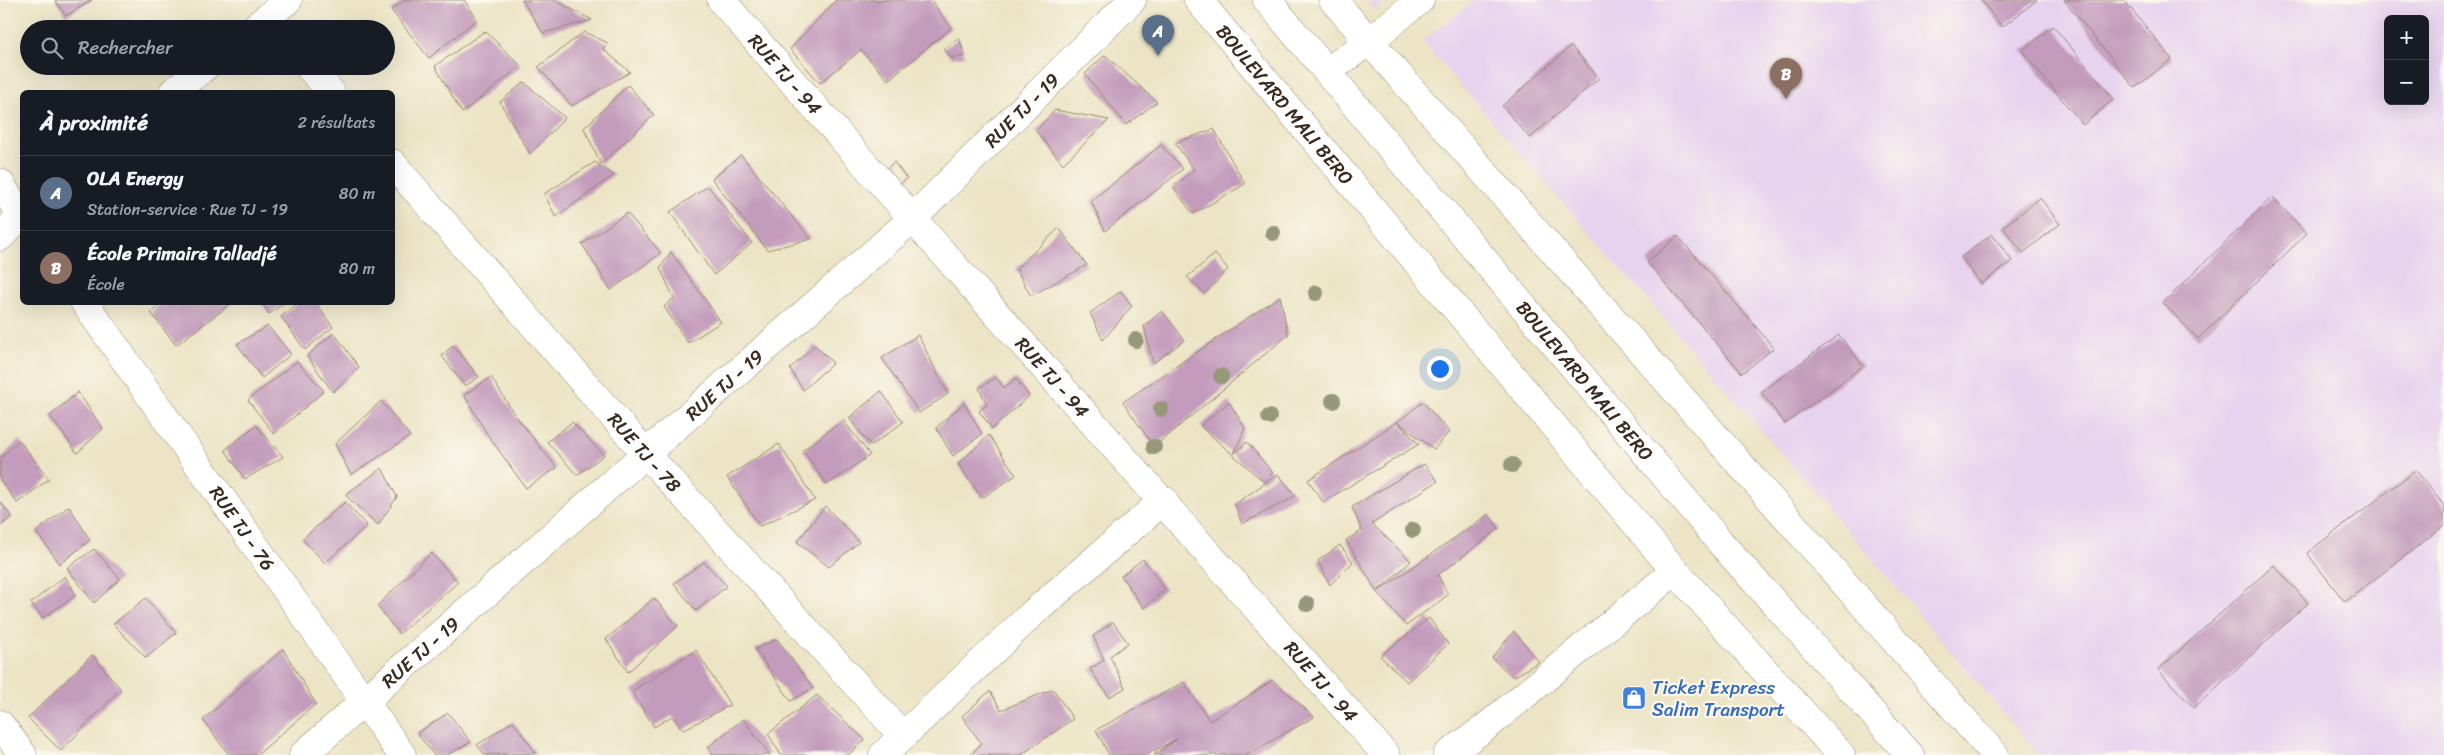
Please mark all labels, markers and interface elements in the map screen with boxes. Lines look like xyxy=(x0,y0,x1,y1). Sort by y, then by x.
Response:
pin: A xyxy=(1142,15,1174,56)
map controls xyxy=(2384,15,2429,105)
button: + xyxy=(2384,15,2429,60)
street label: BOULEVARD MALI BERO xyxy=(1208,17,1362,193)
search box xyxy=(20,20,395,75)
street label: RUE TJ - 94 xyxy=(740,26,830,123)
text: Rechercher xyxy=(78,31,173,64)
icon: search xyxy=(38,34,66,62)
pin: B xyxy=(1770,58,1802,99)
button: − xyxy=(2384,60,2429,105)
street label: RUE TJ - 19 xyxy=(976,65,1068,156)
text: À proximité xyxy=(40,104,148,142)
text: 2 résultats xyxy=(298,108,375,137)
text: OLA Energy xyxy=(87,162,183,195)
text: A xyxy=(51,179,61,208)
text: 80 m xyxy=(339,179,375,208)
text: Station-service · Rue TJ - 19 xyxy=(87,195,288,224)
text: École Primaire Talladjé xyxy=(87,237,277,270)
text: B xyxy=(51,254,61,283)
text: 80 m xyxy=(339,254,375,283)
text: École xyxy=(87,270,125,299)
street label: BOULEVARD MALI BERO xyxy=(1507,293,1662,469)
street label: RUE TJ - 94 xyxy=(1007,329,1098,426)
street label: RUE TJ - 19 xyxy=(678,341,771,429)
your location xyxy=(1427,356,1453,382)
street label: RUE TJ - 78 xyxy=(599,405,690,501)
street label: RUE TJ - 76 xyxy=(201,479,284,578)
street label: RUE TJ - 19 xyxy=(373,608,467,696)
street label: RUE TJ - 94 xyxy=(1276,633,1366,730)
place label: Ticket Express Salim Transport xyxy=(1652,671,1785,726)
shop icon: Ticket Express Salim Transport xyxy=(1621,685,1647,711)

